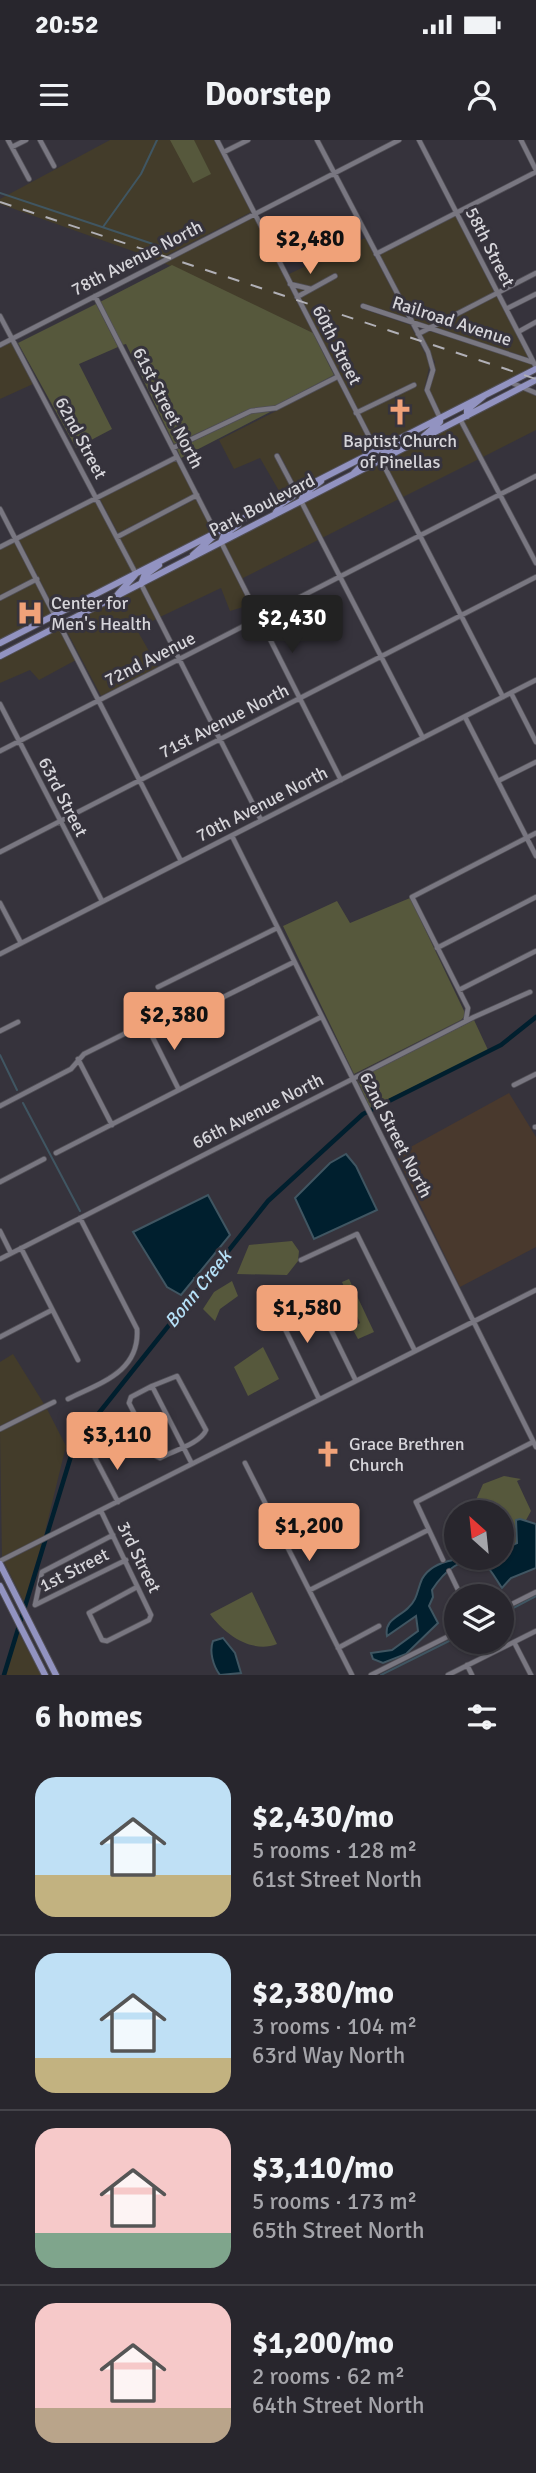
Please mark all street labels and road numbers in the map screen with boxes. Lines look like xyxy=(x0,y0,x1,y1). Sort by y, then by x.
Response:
street label: 58th Street xyxy=(461,204,519,290)
street label: 78th Avenue North xyxy=(68,215,206,301)
street label: Railroad Avenue xyxy=(389,291,515,351)
street label: 60th Street xyxy=(308,302,366,388)
street label: 61st Street North xyxy=(128,344,208,472)
street label: 62nd Street xyxy=(50,393,112,483)
street label: Park Boulevard xyxy=(205,469,319,541)
street label: 72nd Avenue xyxy=(101,627,199,691)
street label: 71st Avenue North xyxy=(156,679,292,763)
street label: 63rd Street xyxy=(34,754,92,840)
street label: 70th Avenue North xyxy=(193,761,331,847)
street label: 66th Avenue North xyxy=(189,1068,327,1154)
street label: 62nd Street North xyxy=(355,1068,437,1202)
street label: 3rd Street xyxy=(112,1518,166,1596)
street label: 1st Street xyxy=(36,1543,112,1597)

